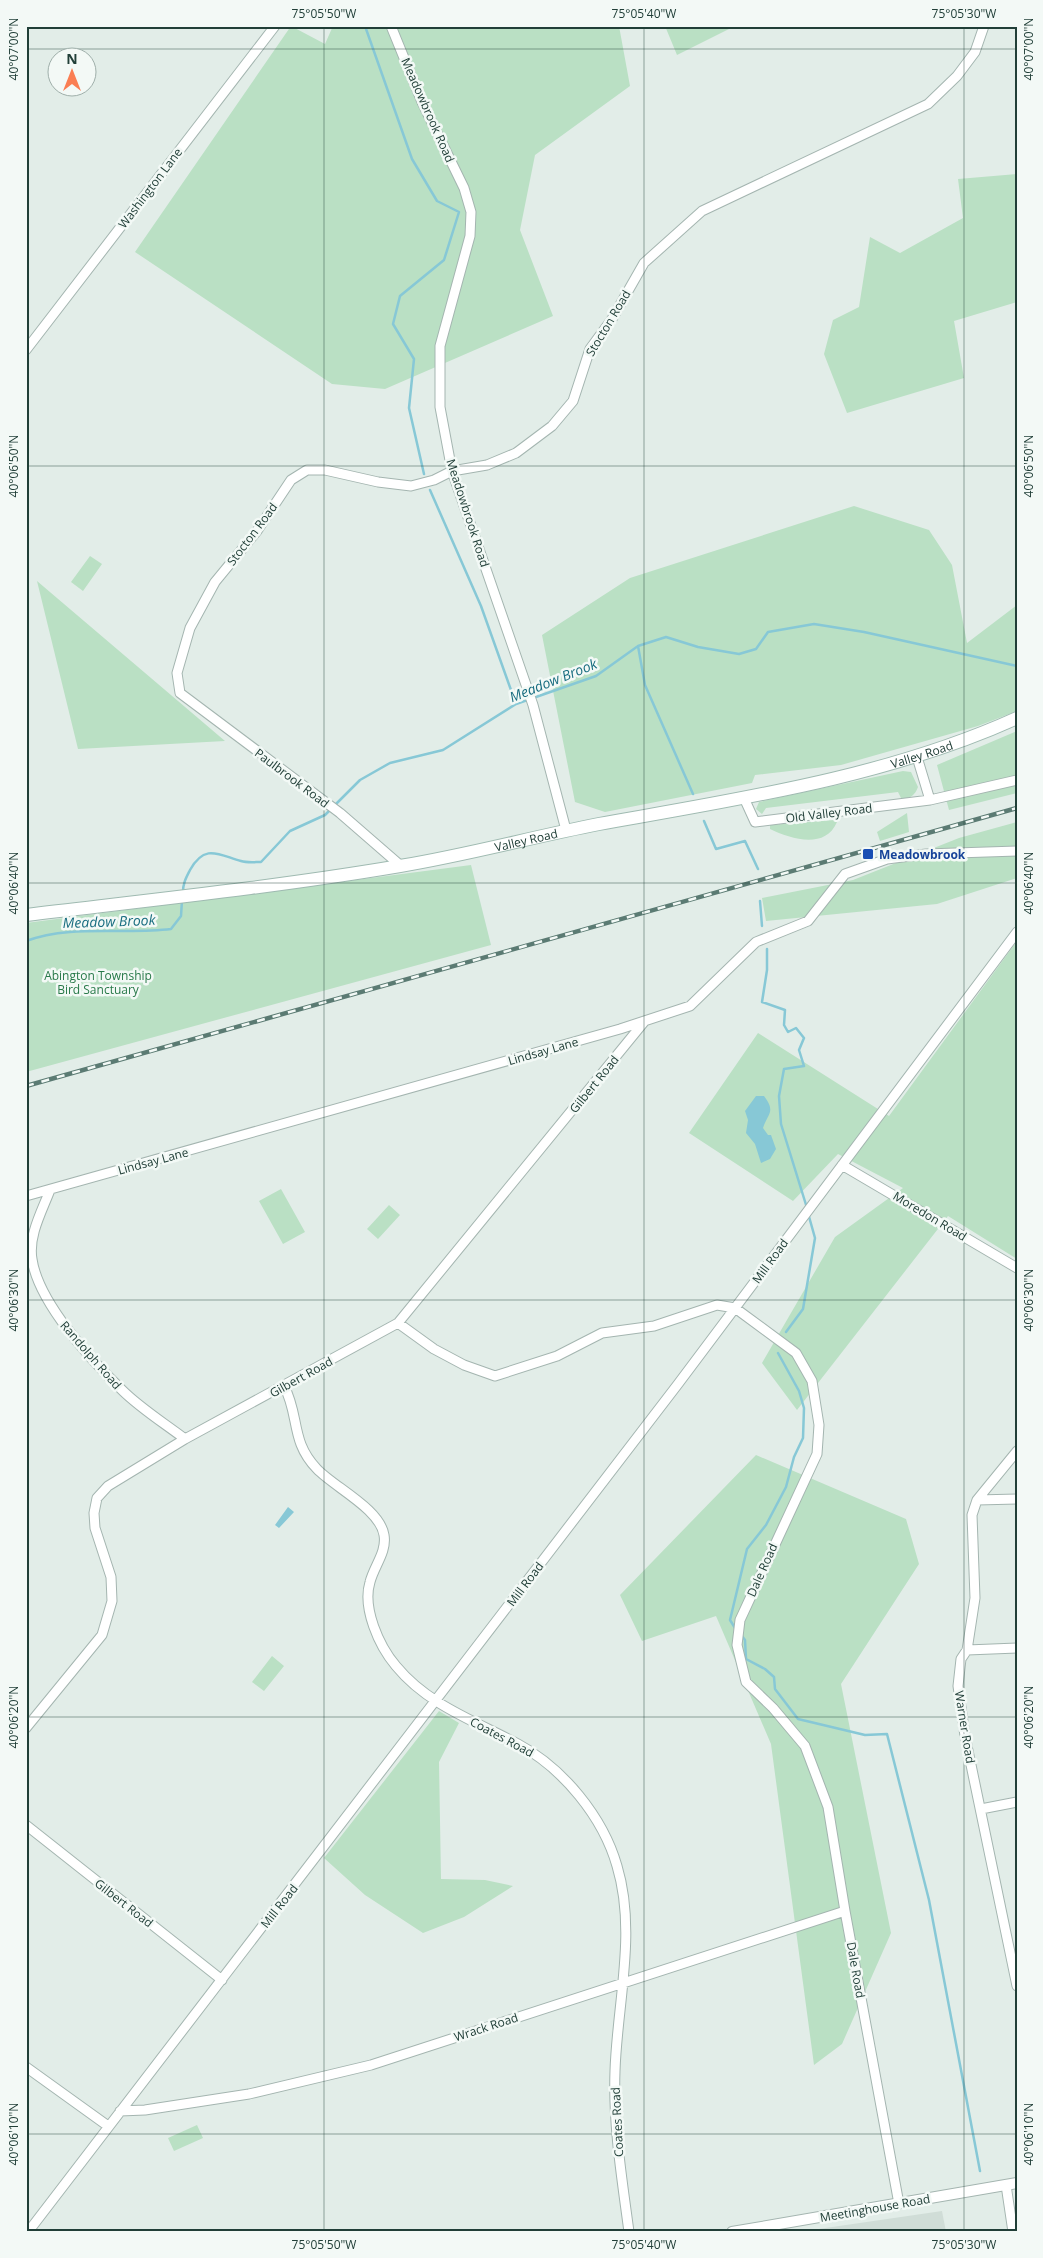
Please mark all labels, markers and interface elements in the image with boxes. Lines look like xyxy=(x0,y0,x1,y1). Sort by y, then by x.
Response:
text: 75°05'50"W xyxy=(292,5,356,22)
text: 75°05'40"W xyxy=(612,5,676,22)
text: 75°05'30"W xyxy=(932,5,996,22)
text: 40°07'00"N xyxy=(5,18,22,80)
text: 40°07'00"N xyxy=(1020,18,1037,80)
north arrow xyxy=(48,48,98,98)
text: N xyxy=(66,49,78,68)
street label: Meadowbrook Road xyxy=(397,55,459,165)
street label: Washington Lane xyxy=(114,144,186,232)
street label: Stocton Road xyxy=(582,287,634,359)
text: 40°06'50"N xyxy=(5,435,22,497)
text: 40°06'50"N xyxy=(1020,435,1037,497)
street label: Meadowbrook Road xyxy=(442,457,494,569)
street label: Stocton Road xyxy=(223,499,281,569)
water label: Meadow Brook xyxy=(506,653,601,706)
street label: Valley Road xyxy=(888,736,955,772)
street label: Paulbrook Road xyxy=(251,744,333,812)
street label: Old Valley Road xyxy=(785,799,873,827)
street label: Valley Road xyxy=(493,824,559,855)
place label: Meadowbrook xyxy=(879,846,966,863)
marker: Meadowbrook xyxy=(861,847,875,861)
text: 40°06'40"N xyxy=(5,852,22,914)
text: 40°06'40"N xyxy=(1020,852,1037,914)
water label: Meadow Brook xyxy=(62,910,157,932)
park label: Abington Township Bird Sanctuary xyxy=(44,967,152,998)
street label: Lindsay Lane xyxy=(506,1033,580,1069)
street label: Gilbert Road xyxy=(565,1052,623,1116)
street label: Lindsay Lane xyxy=(116,1143,190,1179)
street label: Moredon Road xyxy=(890,1187,970,1245)
street label: Mill Road xyxy=(748,1235,792,1287)
text: 40°06'30"N xyxy=(5,1269,22,1331)
text: 40°06'30"N xyxy=(1020,1269,1037,1331)
street label: Randolph Road xyxy=(57,1317,125,1393)
street label: Gilbert Road xyxy=(266,1353,336,1401)
street label: Dale Road xyxy=(743,1541,781,1599)
street label: Mill Road xyxy=(503,1558,547,1610)
text: 40°06'20"N xyxy=(5,1686,22,1748)
text: 40°06'20"N xyxy=(1020,1686,1037,1748)
street label: Warner Road xyxy=(951,1689,979,1765)
street label: Coates Road xyxy=(467,1713,537,1761)
street label: Gilbert Road xyxy=(91,1875,157,1931)
street label: Mill Road xyxy=(256,1880,302,1932)
street label: Dale Road xyxy=(843,1941,869,1999)
street label: Wrack Road xyxy=(452,2009,520,2045)
street label: Coates Road xyxy=(607,2087,627,2157)
text: 40°06'10"N xyxy=(5,2103,22,2165)
text: 40°06'10"N xyxy=(1020,2103,1037,2165)
street label: Meetinghouse Road xyxy=(819,2190,931,2226)
text: 75°05'50"W xyxy=(292,2236,356,2253)
text: 75°05'40"W xyxy=(612,2236,676,2253)
text: 75°05'30"W xyxy=(932,2236,996,2253)

